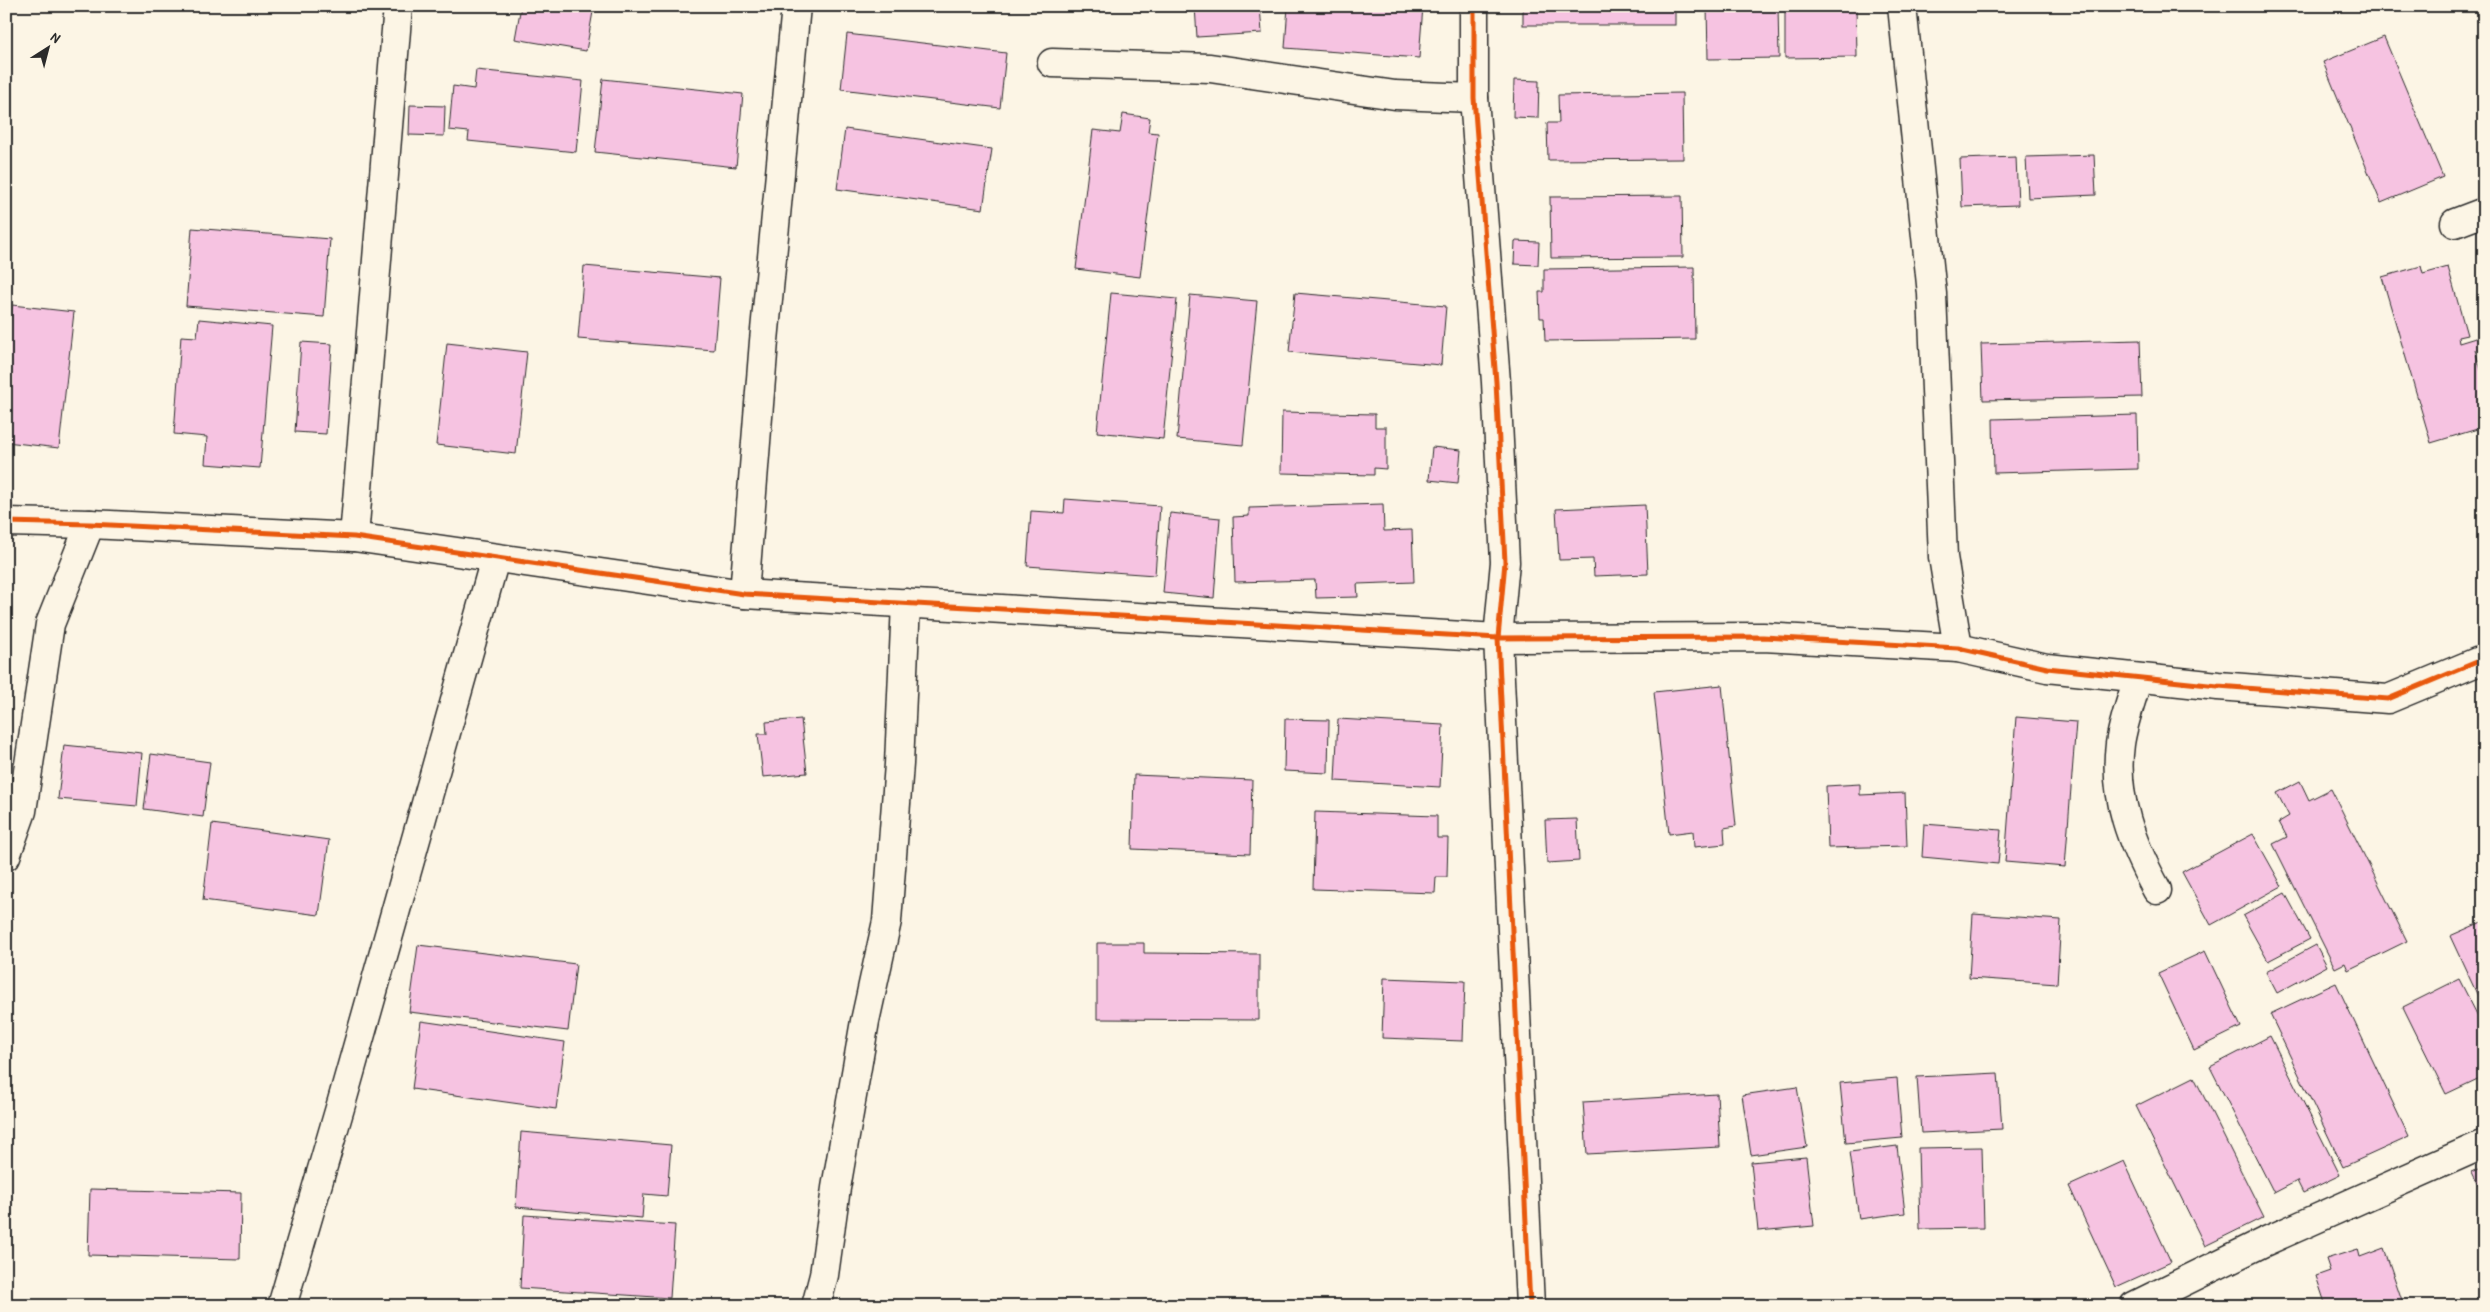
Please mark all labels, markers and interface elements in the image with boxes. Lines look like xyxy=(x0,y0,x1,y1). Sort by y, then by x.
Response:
north arrow xyxy=(22,22,72,72)
text: N xyxy=(47,27,65,47)

